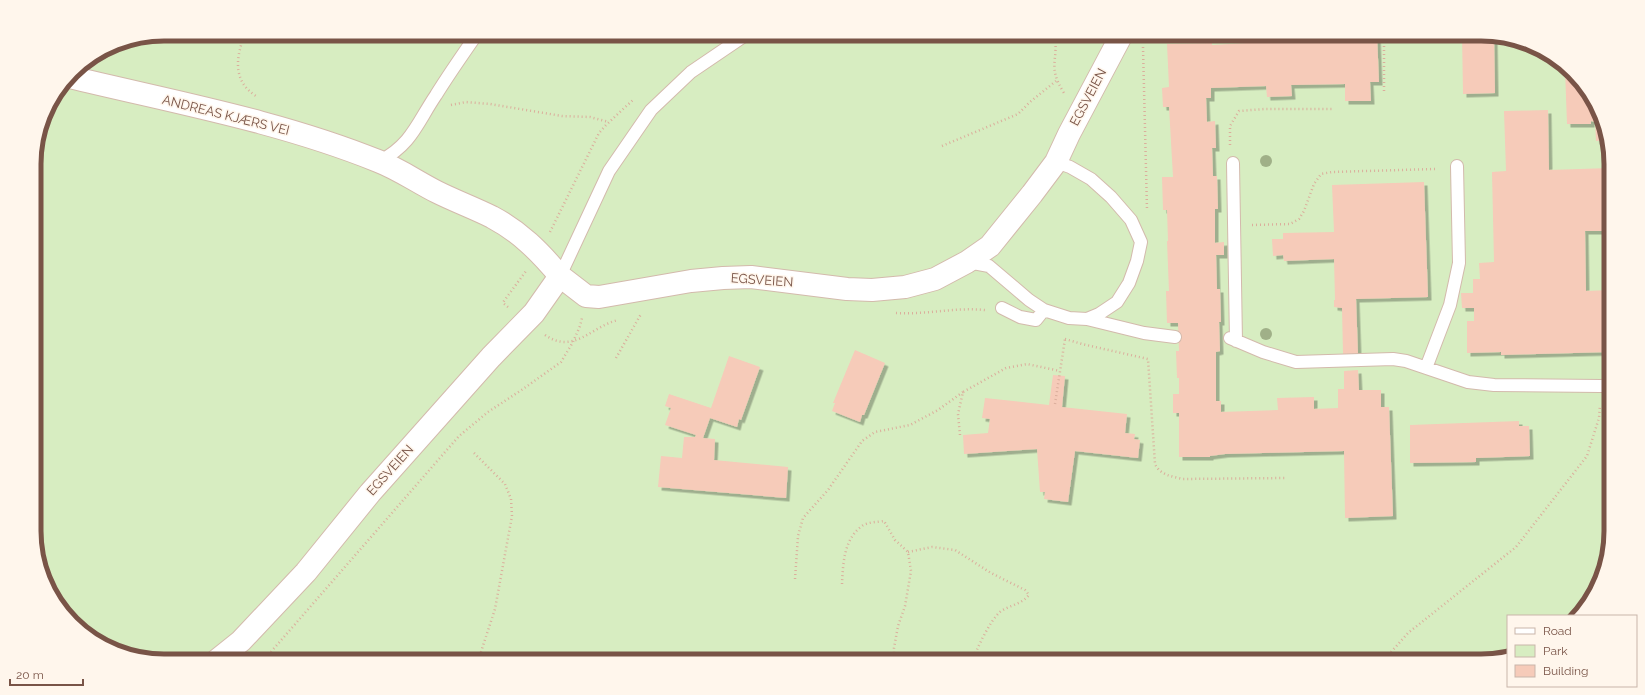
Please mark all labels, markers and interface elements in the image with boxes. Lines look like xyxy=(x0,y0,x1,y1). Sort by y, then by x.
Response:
street label: EGSVEIEN xyxy=(1067,66,1109,128)
street label: ANDREAS KJÆRS VEI xyxy=(161,92,291,138)
street label: EGSVEIEN xyxy=(730,270,794,290)
street label: EGSVEIEN xyxy=(363,442,417,498)
legend xyxy=(1507,615,1637,687)
text: Road xyxy=(1543,624,1572,638)
text: Park xyxy=(1543,644,1568,658)
scale bar xyxy=(10,661,83,687)
text: Building xyxy=(1543,664,1589,678)
text: 20 m xyxy=(16,668,44,682)

